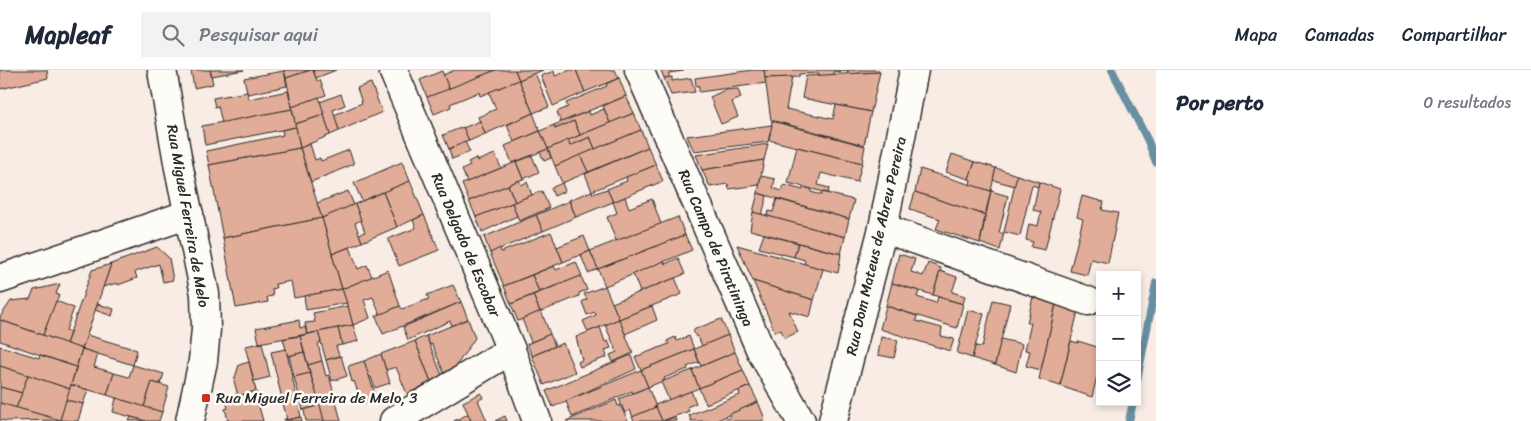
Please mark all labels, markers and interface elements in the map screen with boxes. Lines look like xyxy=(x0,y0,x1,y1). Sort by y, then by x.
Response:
search box xyxy=(141,12,491,57)
text: Mapleaf xyxy=(25,14,111,56)
text: Pesquisar aqui xyxy=(199,18,318,51)
text: Mapa xyxy=(1235,19,1277,51)
text: Camadas xyxy=(1305,19,1374,51)
text: Compartilhar xyxy=(1402,19,1506,51)
icon: search xyxy=(159,21,187,49)
text: Por perto xyxy=(1176,84,1264,122)
text: 0 resultados xyxy=(1423,88,1511,117)
street label: Rua Miguel Ferreira de Melo xyxy=(159,122,217,310)
street label: Rua Dom Mateus de Abreu Pereira xyxy=(838,133,914,358)
street label: Rua Campo de Piratininga xyxy=(671,165,761,331)
street label: Rua Delgado de Escobar xyxy=(424,169,509,322)
map controls xyxy=(1096,271,1141,406)
button: + xyxy=(1096,271,1141,316)
button: − xyxy=(1096,316,1141,361)
button: layers xyxy=(1096,361,1141,406)
place label: Rua Miguel Ferreira de Melo, 3 xyxy=(216,385,418,411)
marker: Rua Miguel Ferreira de Melo, 3 xyxy=(200,392,212,404)

